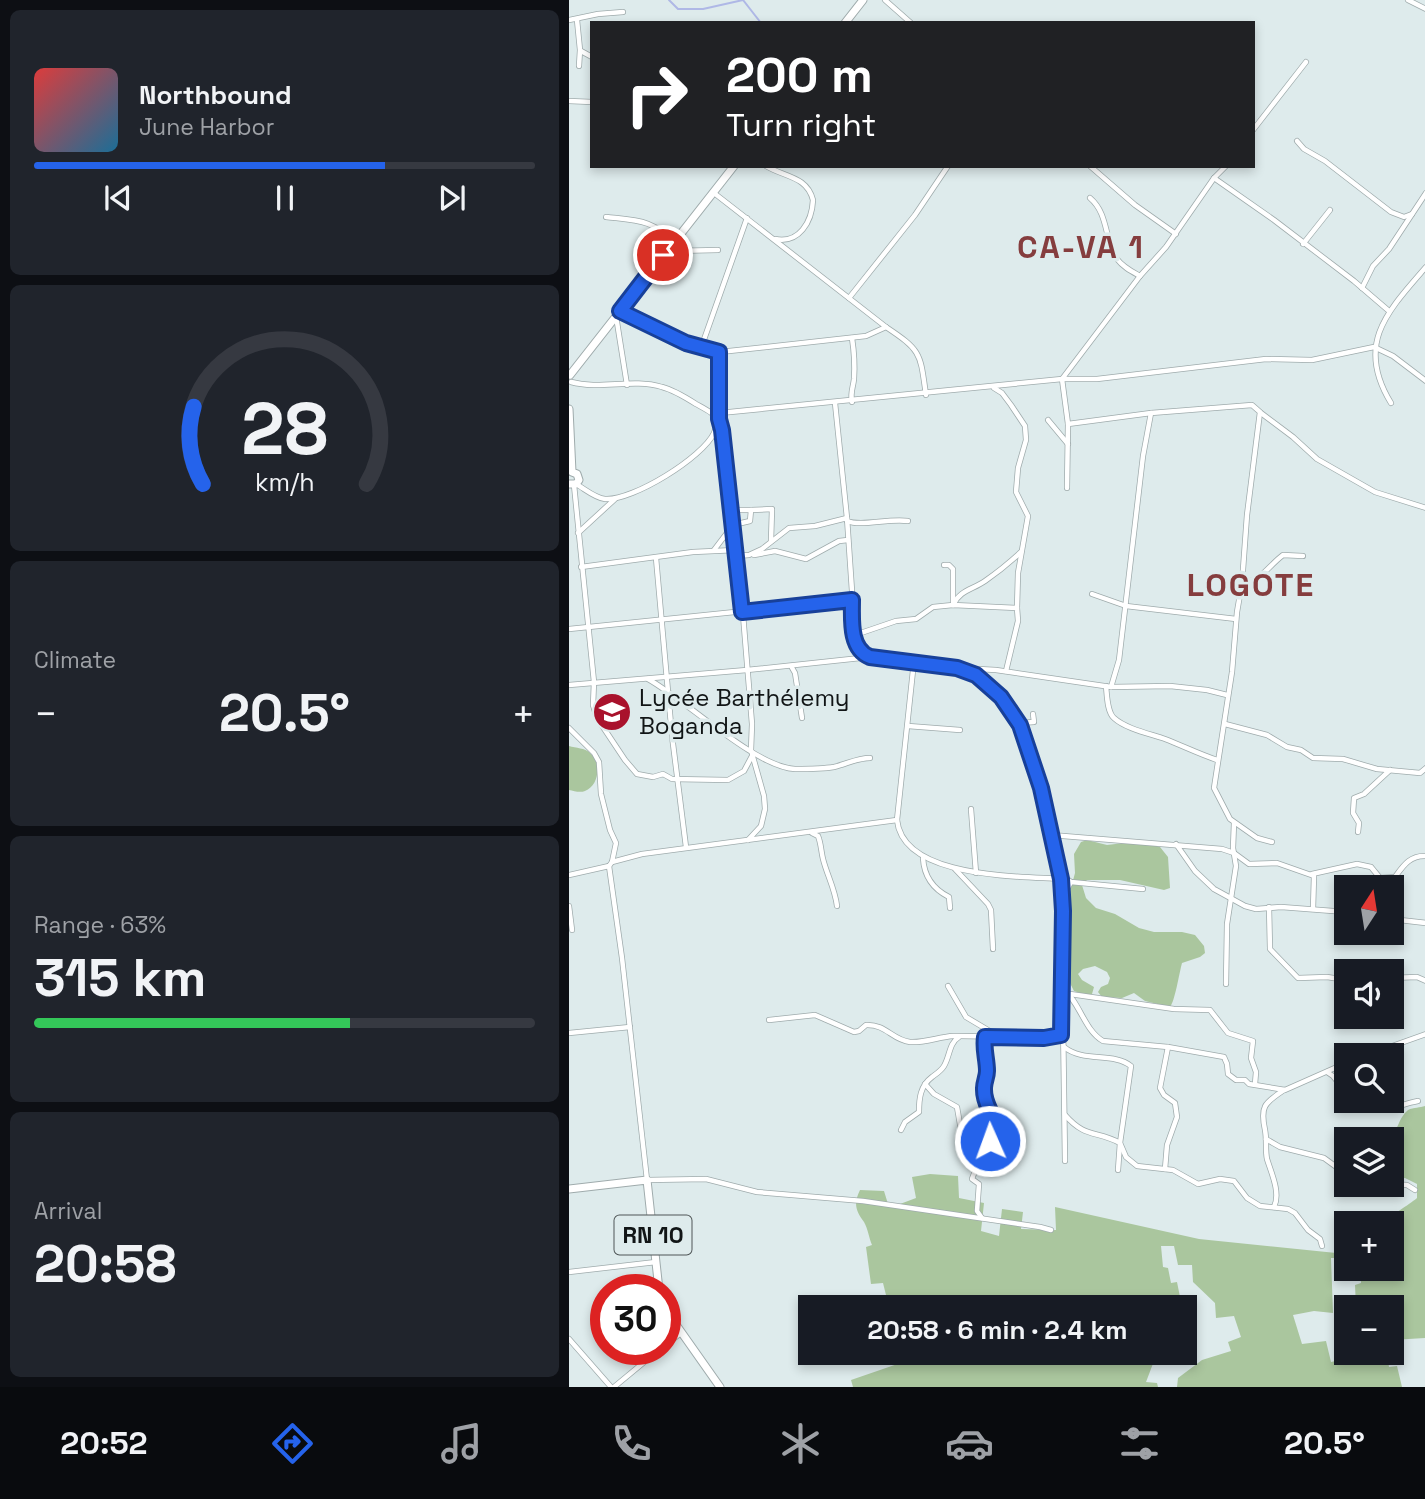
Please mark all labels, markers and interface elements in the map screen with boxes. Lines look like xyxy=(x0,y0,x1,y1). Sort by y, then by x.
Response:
text: 200 m xyxy=(726,44,873,106)
icon: right xyxy=(611,49,702,140)
text: Northbound xyxy=(139,78,292,112)
text: Turn right xyxy=(726,105,876,145)
text: June Harbor xyxy=(139,112,274,142)
icon: previous xyxy=(99,179,137,217)
icon: pause xyxy=(266,179,304,217)
icon: next xyxy=(433,179,471,217)
pin xyxy=(633,225,693,285)
district label: CA-VA 1 xyxy=(1017,227,1145,267)
icon: arrive xyxy=(644,236,682,274)
text: 28 xyxy=(241,383,328,476)
text: km/h xyxy=(255,466,314,498)
district label: LOGOTE xyxy=(1187,565,1315,605)
text: Climate xyxy=(34,645,116,675)
text: 20.5° xyxy=(219,680,350,746)
place label: Lycée Barthélemy Boganda xyxy=(639,682,850,741)
text: − xyxy=(34,690,58,738)
text: + xyxy=(511,690,535,738)
school or university icon: Lycée Barthélemy Boganda xyxy=(591,691,633,733)
north arrow xyxy=(1334,875,1404,945)
map controls xyxy=(1334,875,1404,1365)
text: Range · 63% xyxy=(34,910,166,940)
text: 315 km xyxy=(34,945,206,1011)
button: sound xyxy=(1334,959,1404,1029)
button: search xyxy=(1334,1043,1404,1113)
position arrow xyxy=(953,1104,1027,1178)
button: layers xyxy=(1334,1127,1404,1197)
text: Arrival xyxy=(34,1196,102,1226)
button: + xyxy=(1334,1211,1404,1281)
road number: RN 10 xyxy=(615,1216,691,1254)
text: 20:58 xyxy=(34,1231,176,1297)
speed limit sign: 30 xyxy=(590,1274,681,1365)
button: − xyxy=(1334,1295,1404,1365)
text: 20:58 · 6 min · 2.4 km xyxy=(867,1313,1128,1347)
icon: directions xyxy=(268,1419,317,1468)
icon: music xyxy=(437,1419,486,1468)
icon: phone xyxy=(607,1419,656,1468)
icon: climate xyxy=(776,1419,825,1468)
icon: car xyxy=(945,1419,994,1468)
icon: filters xyxy=(1115,1419,1164,1468)
text: 20:52 xyxy=(60,1423,147,1463)
text: 20.5° xyxy=(1284,1423,1365,1463)

